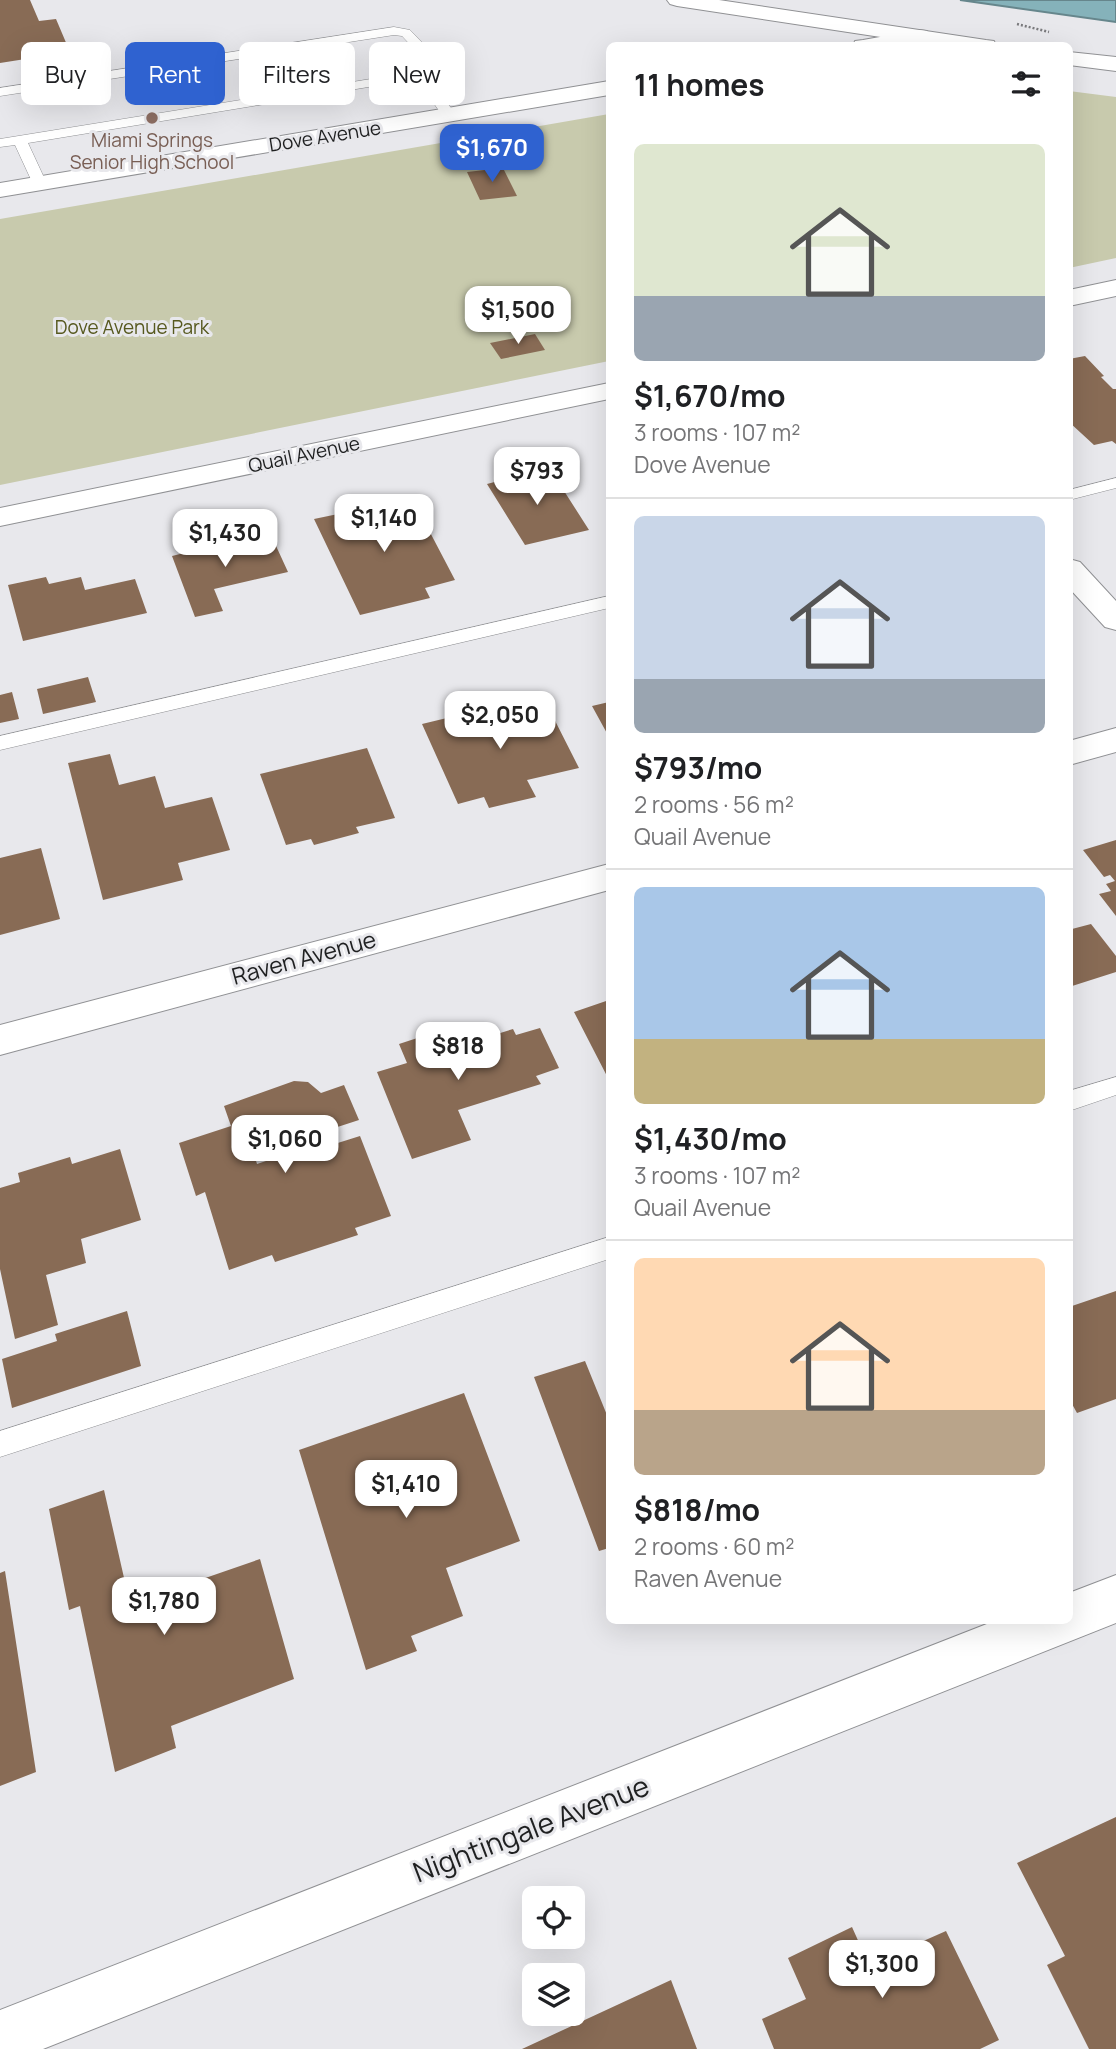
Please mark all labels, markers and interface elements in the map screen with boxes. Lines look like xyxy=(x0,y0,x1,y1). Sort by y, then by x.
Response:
chip: Buy xyxy=(21,42,111,105)
chip: Rent xyxy=(125,42,225,105)
chip: Filters xyxy=(239,42,355,105)
chip: New xyxy=(369,42,465,105)
text: 11 homes xyxy=(634,64,765,105)
icon: filters xyxy=(1007,65,1045,103)
marker: Miami Springs Senior High School xyxy=(144,110,160,126)
street label: Dove Avenue xyxy=(267,114,383,158)
pin: $1,670 xyxy=(435,124,549,184)
place label: Miami Springs Senior High School xyxy=(70,127,234,175)
text: $1,670 xyxy=(456,131,528,163)
icon: home xyxy=(777,189,903,315)
pin: $1,500 xyxy=(461,286,575,346)
text: $1,500 xyxy=(481,293,555,325)
park label: Dove Avenue Park xyxy=(55,314,210,340)
text: $1,670/mo xyxy=(634,375,786,416)
text: 3 rooms · 107 m² xyxy=(634,416,800,448)
street label: Quail Avenue xyxy=(246,430,362,478)
pin: $793 xyxy=(496,448,578,507)
text: Dove Avenue xyxy=(634,448,771,480)
text: $793 xyxy=(510,454,564,486)
pin: $1,140 xyxy=(327,494,441,554)
text: $1,140 xyxy=(350,501,418,533)
pin: $1,430 xyxy=(168,510,282,569)
text: $1,430 xyxy=(188,516,262,548)
icon: home xyxy=(777,561,903,687)
pin: $2,050 xyxy=(443,692,557,751)
text: $2,050 xyxy=(461,698,539,730)
text: $793/mo xyxy=(634,747,762,788)
text: 2 rooms · 56 m² xyxy=(634,788,794,820)
text: Quail Avenue xyxy=(634,820,771,852)
street label: Raven Avenue xyxy=(228,922,379,992)
icon: home xyxy=(777,932,903,1058)
pin: $818 xyxy=(417,1023,499,1082)
text: $818 xyxy=(432,1029,484,1061)
pin: $1,060 xyxy=(228,1116,342,1175)
text: $1,430/mo xyxy=(634,1118,787,1159)
text: $1,060 xyxy=(247,1122,323,1154)
text: 3 rooms · 107 m² xyxy=(634,1159,800,1191)
text: Quail Avenue xyxy=(634,1191,771,1223)
icon: home xyxy=(777,1303,903,1429)
pin: $1,410 xyxy=(349,1460,463,1520)
text: $1,410 xyxy=(371,1467,441,1499)
text: $818/mo xyxy=(634,1489,760,1530)
text: 2 rooms · 60 m² xyxy=(634,1530,795,1562)
text: Raven Avenue xyxy=(634,1562,782,1594)
pin: $1,780 xyxy=(107,1578,221,1637)
text: $1,780 xyxy=(128,1584,200,1616)
street label: Nightingale Avenue xyxy=(407,1766,654,1891)
map controls xyxy=(522,1886,585,2026)
button: locate xyxy=(522,1886,585,1949)
pin: $1,300 xyxy=(825,1940,939,2000)
text: $1,300 xyxy=(845,1947,919,1979)
button: layers xyxy=(522,1963,585,2026)

